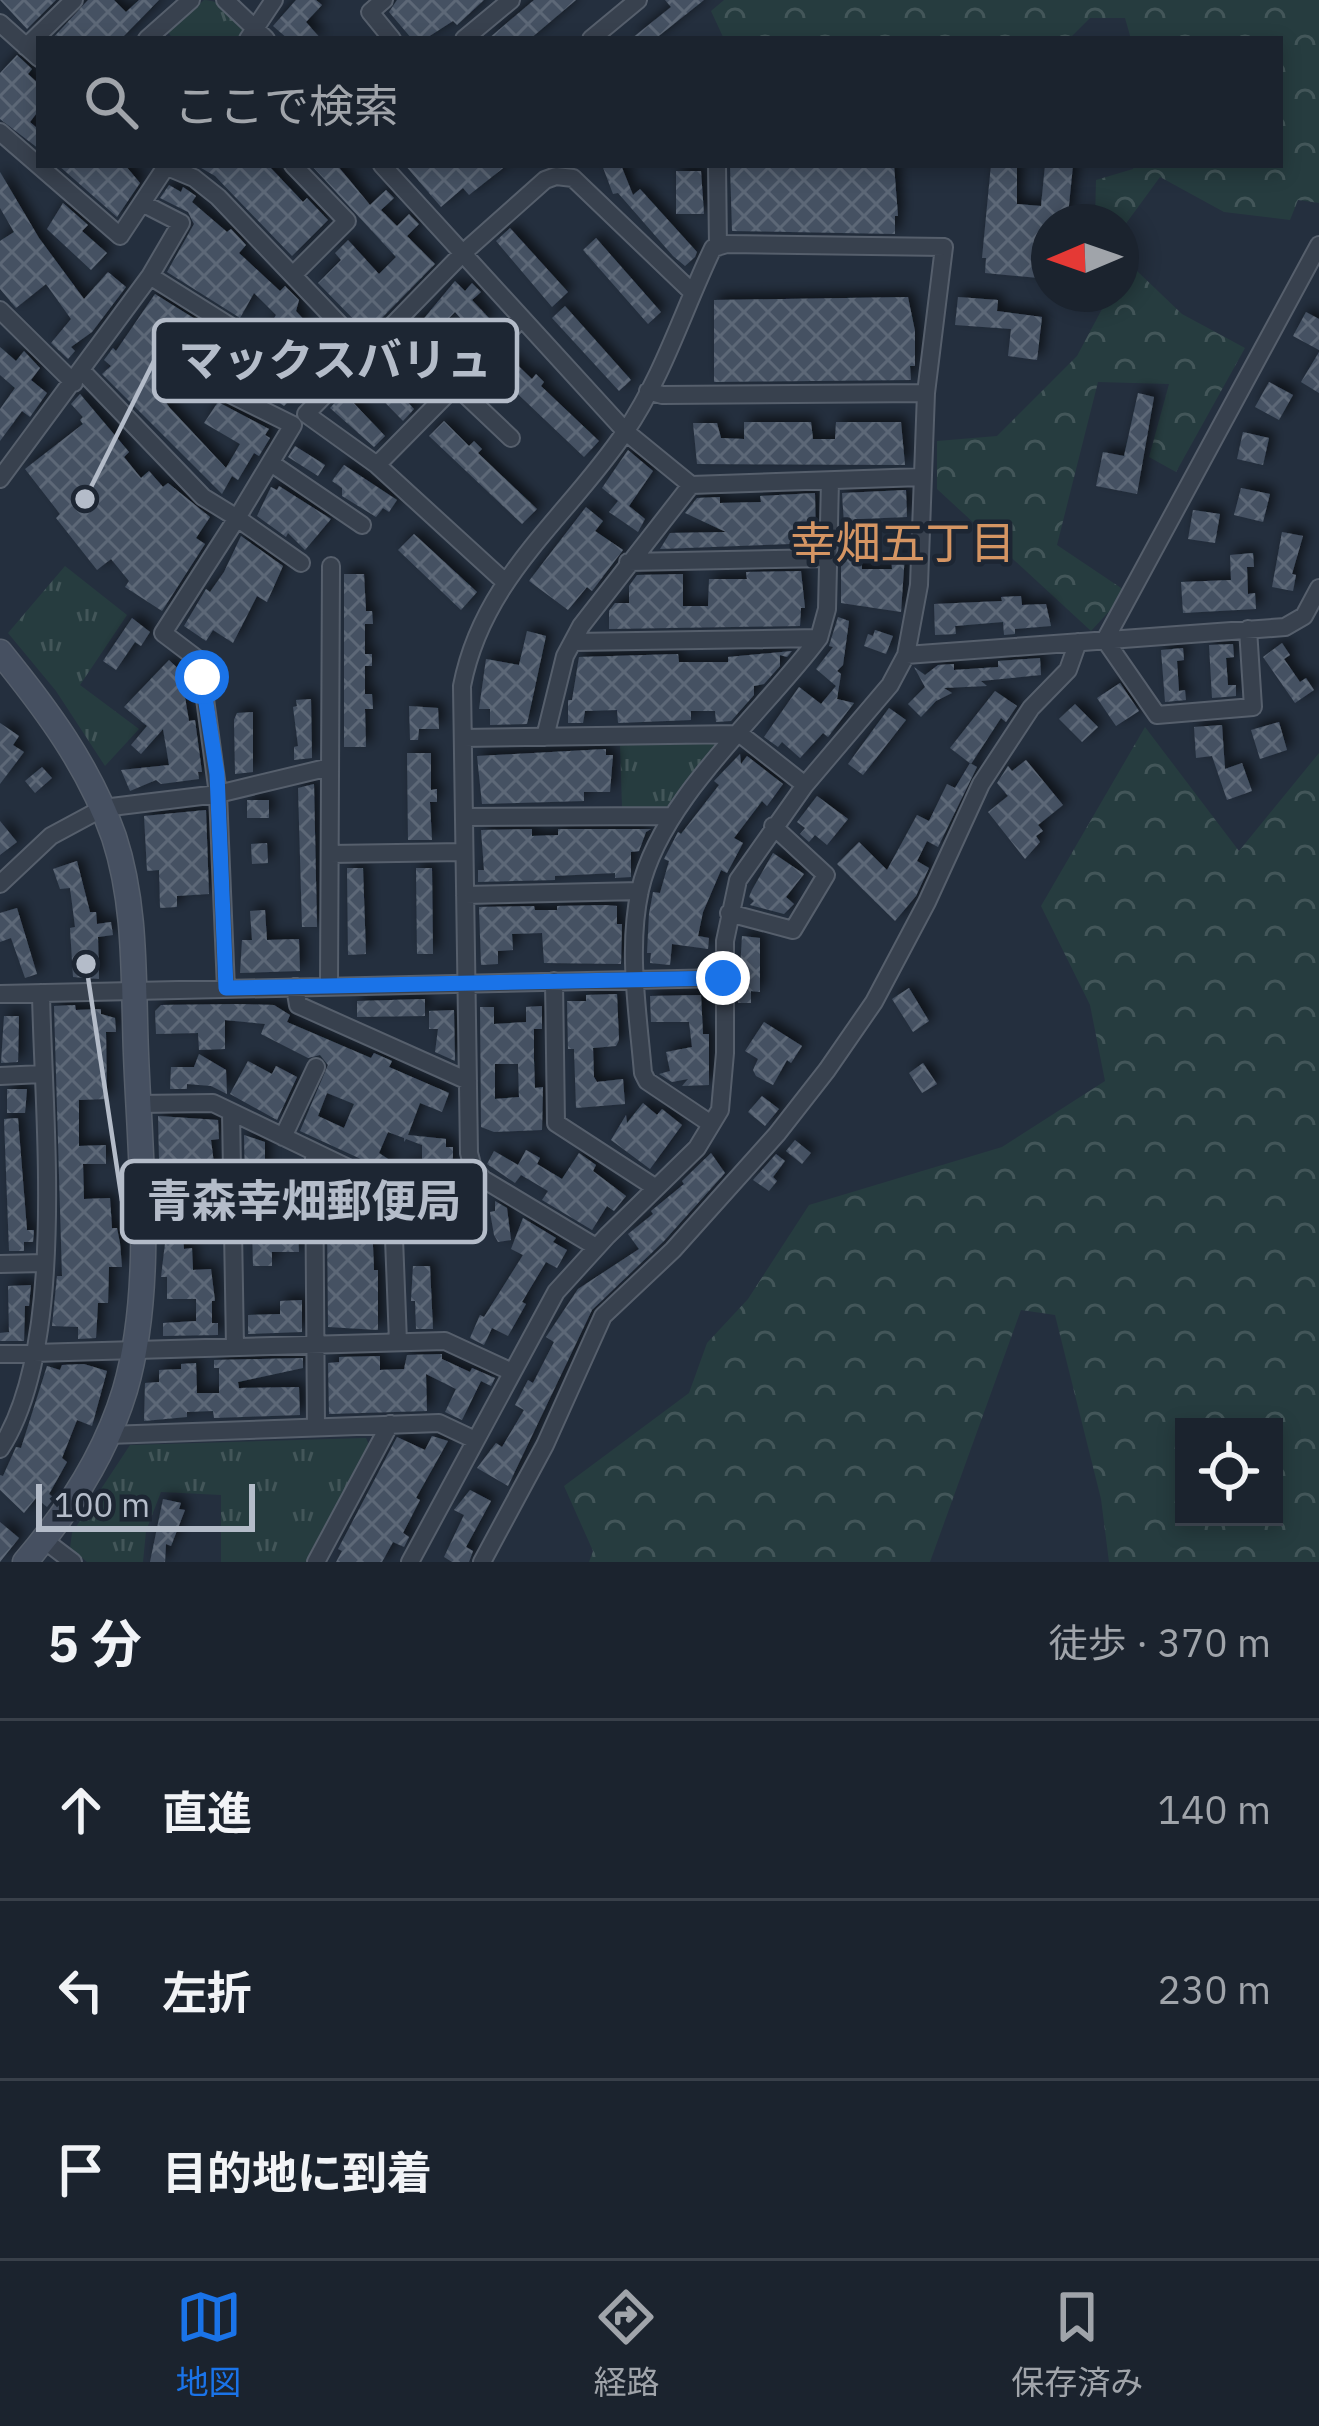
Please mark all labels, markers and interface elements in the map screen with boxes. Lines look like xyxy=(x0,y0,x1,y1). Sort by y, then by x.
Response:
search box xyxy=(36,36,1283,168)
icon: search xyxy=(78,69,144,135)
text: ここで検索 xyxy=(174,76,399,134)
north arrow xyxy=(1031,204,1139,312)
callout: マックスバリュ xyxy=(154,320,517,401)
text: マックスバリュ xyxy=(178,330,492,388)
district label: 幸畑五丁目 xyxy=(790,513,1016,571)
route start xyxy=(175,650,229,704)
route end xyxy=(696,951,750,1005)
callout: 青森幸畑郵便局 xyxy=(122,1161,485,1242)
text: 青森幸畑郵便局 xyxy=(146,1171,462,1229)
map controls xyxy=(1175,1418,1283,1526)
button: locate xyxy=(1175,1418,1283,1526)
scale bar xyxy=(36,1478,255,1531)
text: 100 m xyxy=(54,1483,150,1526)
text: 5 分 xyxy=(48,1610,142,1676)
text: 徒歩 · 370 m xyxy=(1048,1617,1271,1668)
icon: ahead xyxy=(48,1777,114,1843)
text: 直進 xyxy=(162,1783,252,1841)
text: 140 m xyxy=(1158,1784,1271,1835)
icon: left xyxy=(48,1957,114,2023)
text: 左折 xyxy=(162,1963,252,2021)
text: 230 m xyxy=(1158,1964,1271,2015)
icon: arrive xyxy=(48,2137,114,2203)
text: 目的地に到着 xyxy=(162,2143,432,2201)
tab: 地図 xyxy=(176,2284,242,2404)
tab: 経路 xyxy=(593,2284,659,2404)
tab: 保存済み xyxy=(1011,2284,1143,2404)

